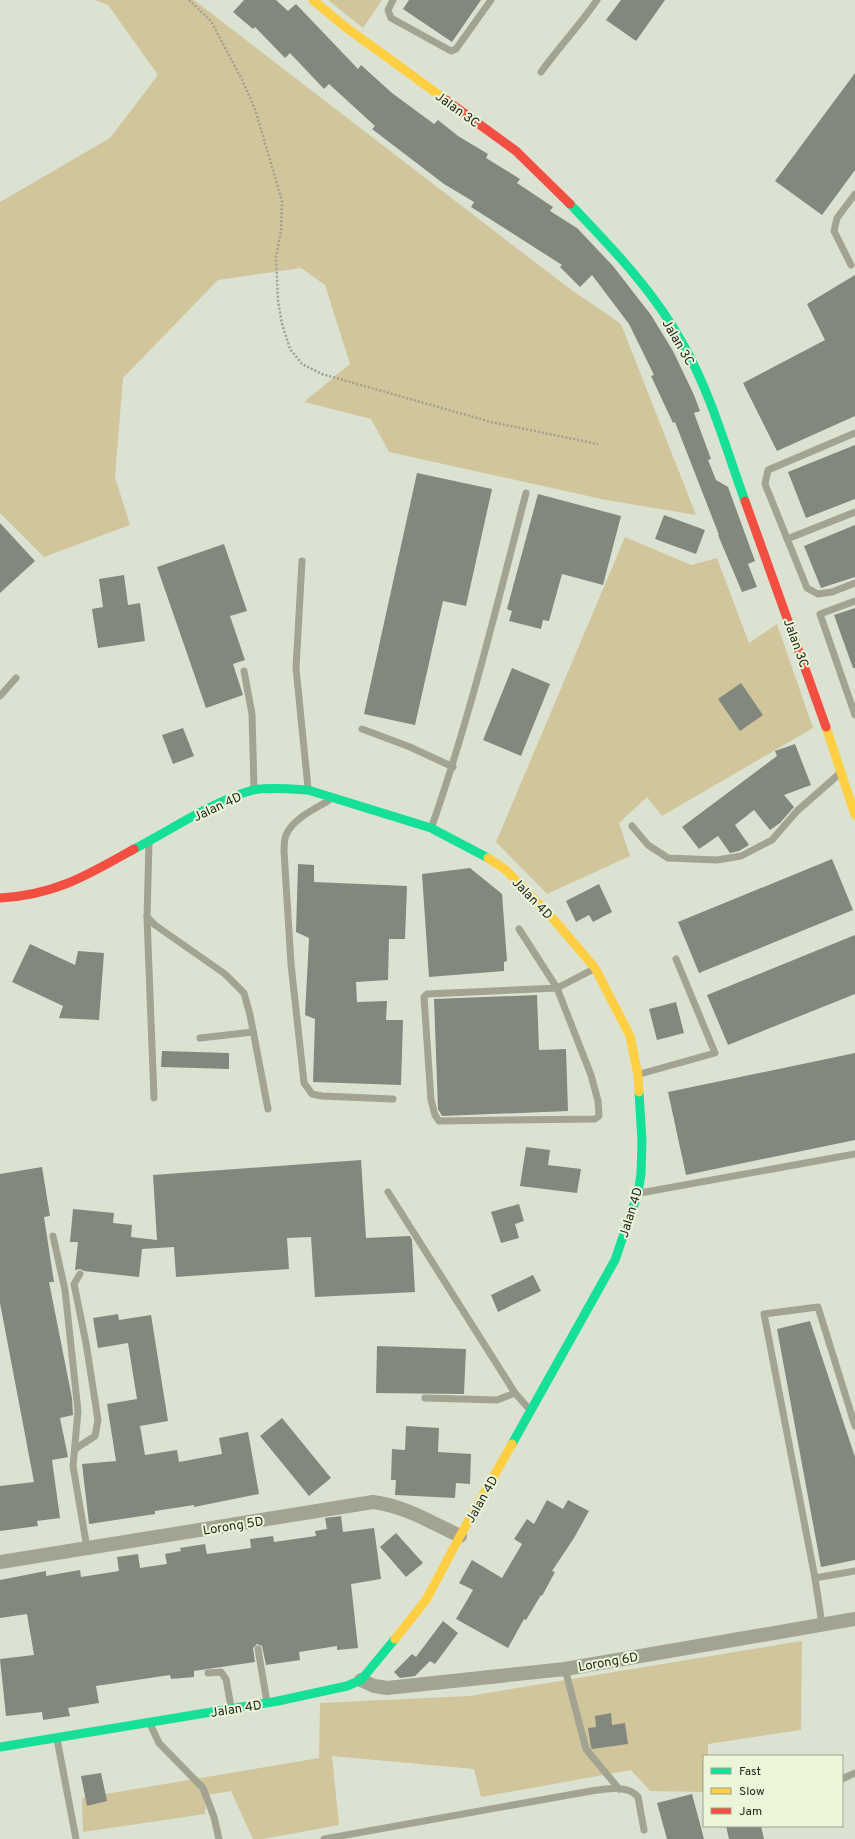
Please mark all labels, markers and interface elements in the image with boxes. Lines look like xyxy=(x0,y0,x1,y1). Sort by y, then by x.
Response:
street label: Jalan 3C xyxy=(432,89,482,132)
street label: Jalan 3C xyxy=(658,317,697,369)
street label: Jalan 3C xyxy=(779,617,811,670)
street label: Jalan 4D xyxy=(191,790,245,826)
street label: Jalan 4D xyxy=(508,875,555,924)
street label: Jalan 4D xyxy=(617,1186,647,1240)
street label: Jalan 4D xyxy=(463,1474,503,1526)
street label: Lorong 5D xyxy=(202,1514,265,1540)
street label: Lorong 6D xyxy=(577,1650,640,1676)
street label: Jalan 4D xyxy=(210,1698,263,1722)
legend xyxy=(703,1755,843,1827)
text: Fast xyxy=(739,1764,761,1780)
text: Slow xyxy=(739,1784,765,1800)
text: Jam xyxy=(739,1804,762,1820)

